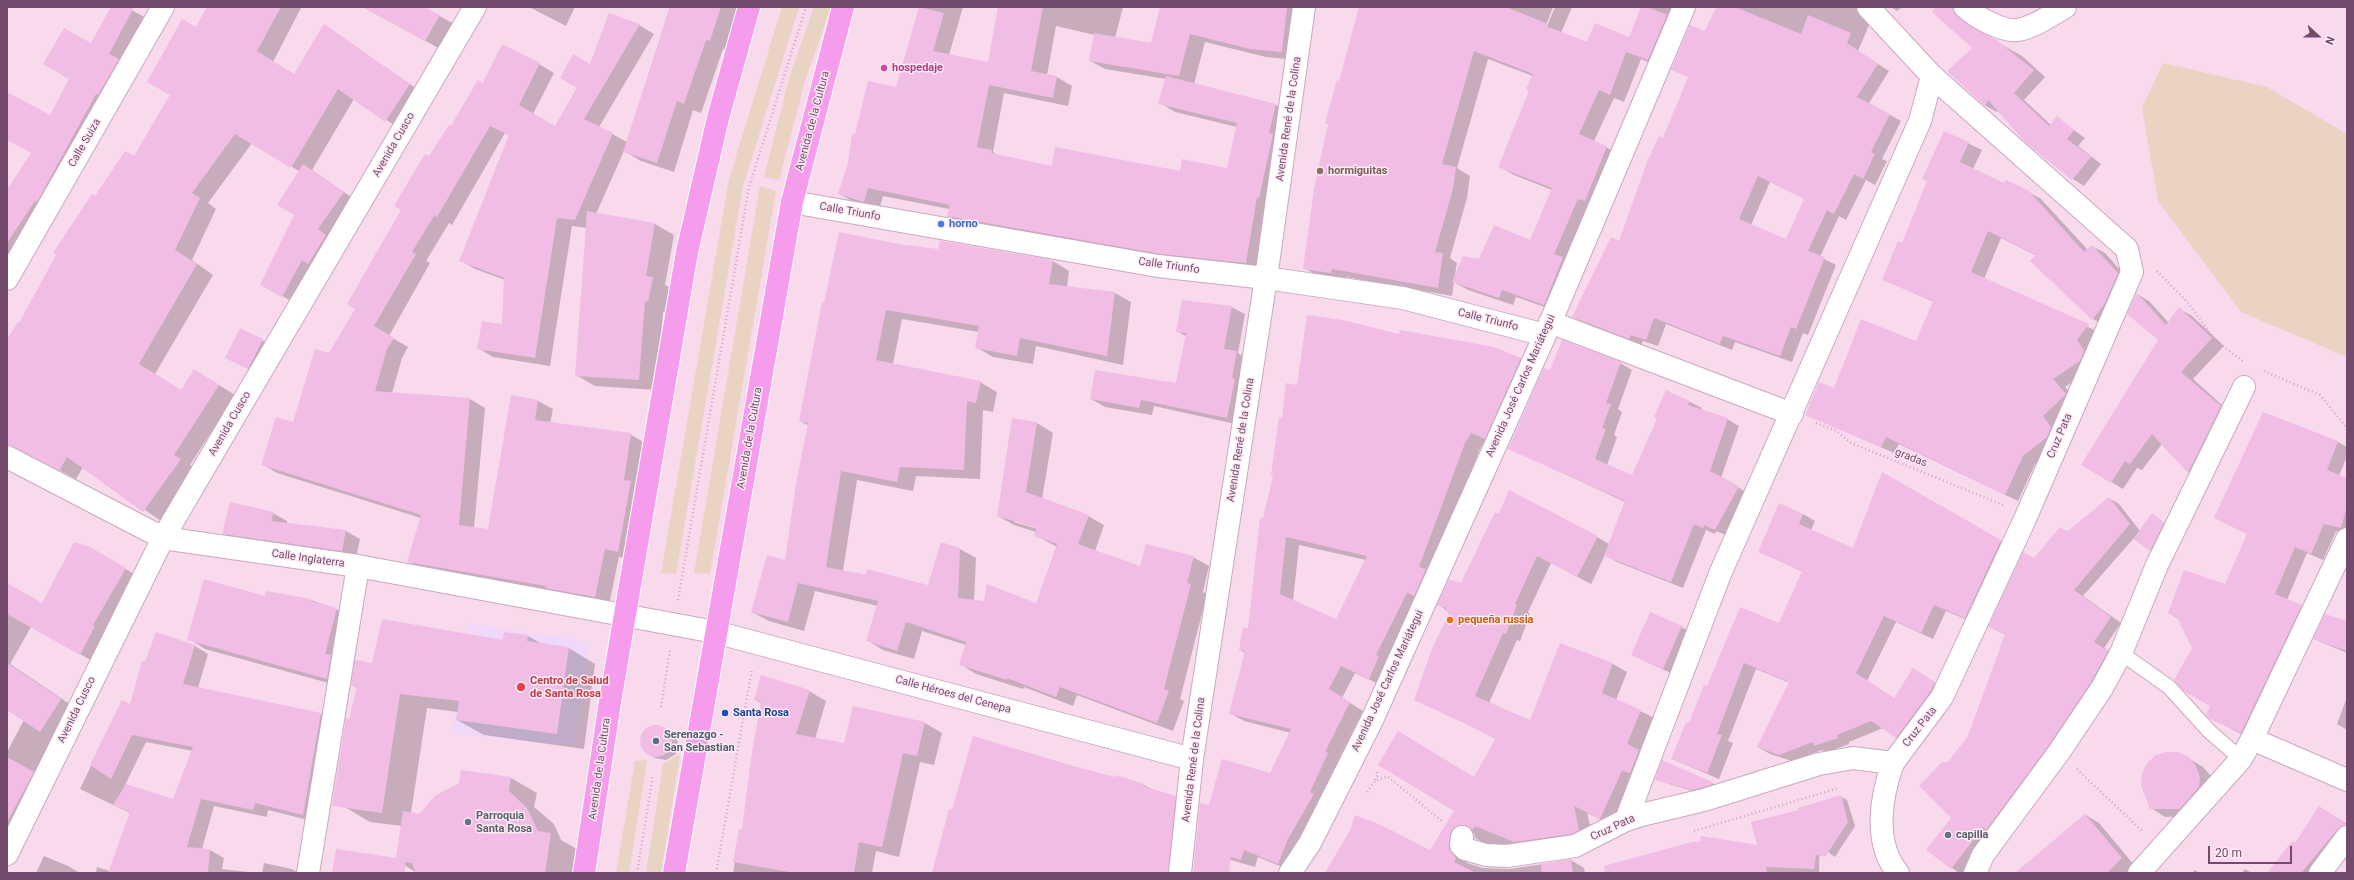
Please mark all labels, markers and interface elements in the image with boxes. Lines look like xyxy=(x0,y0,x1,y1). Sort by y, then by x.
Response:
north arrow xyxy=(2298,16,2338,56)
text: N xyxy=(2322,35,2337,46)
street label: Avenida René de la Colina xyxy=(1274,56,1304,182)
place label: hospedaje xyxy=(892,61,943,75)
marker: hospedaje xyxy=(879,63,889,73)
street label: Avenida de la Cultura xyxy=(793,70,833,172)
street label: Avenida Cusco xyxy=(370,110,418,180)
street label: Calle Suiza xyxy=(66,116,104,170)
place label: hormiguitas xyxy=(1328,164,1387,178)
marker: hormiguitas xyxy=(1315,166,1325,176)
street label: Calle Triunfo xyxy=(818,200,882,224)
place label: horno xyxy=(949,217,978,231)
marker: horno xyxy=(936,219,946,229)
street label: Calle Triunfo xyxy=(1137,255,1201,277)
street label: Calle Triunfo xyxy=(1456,306,1520,334)
street label: Avenida José Carlos Mariátegui xyxy=(1483,313,1559,459)
street label: Avenida René de la Colina xyxy=(1225,377,1257,503)
street label: Avenida de la Cultura xyxy=(735,386,765,490)
street label: Avenida Cusco xyxy=(206,389,254,459)
street label: Cruz Pata xyxy=(2045,412,2075,460)
street label: gradas xyxy=(1893,446,1929,470)
street label: Calle Inglaterra xyxy=(271,547,345,571)
street label: Avenida José Carlos Mariátegui xyxy=(1349,608,1427,754)
place label: pequeña russia xyxy=(1458,613,1534,627)
marker: pequeña russia xyxy=(1445,615,1455,625)
street label: Calle Héroes del Cenepa xyxy=(894,673,1012,717)
street label: Avenida Cusco xyxy=(55,674,99,746)
place label: Centro de Salud de Santa Rosa xyxy=(530,674,609,700)
marker: Centro de Salud de Santa Rosa xyxy=(515,681,527,693)
street label: Avenida René de la Colina xyxy=(1180,697,1208,823)
street label: Cruz Pata xyxy=(1900,704,1940,750)
place label: Santa Rosa xyxy=(733,706,789,720)
marker: Santa Rosa xyxy=(720,708,730,718)
street label: Avenida de la Cultura xyxy=(586,717,614,821)
place label: Serenazgo - San Sebastian xyxy=(664,728,735,754)
marker: Serenazgo - San Sebastian xyxy=(651,736,661,746)
place label: Parroquia Santa Rosa xyxy=(476,809,532,835)
street label: Cruz Pata xyxy=(1589,812,1637,844)
marker: Parroquia Santa Rosa xyxy=(463,817,473,827)
place label: capilla xyxy=(1956,828,1988,842)
marker: capilla xyxy=(1943,830,1953,840)
scale bar xyxy=(2210,838,2294,864)
text: 20 m xyxy=(2215,846,2242,860)

